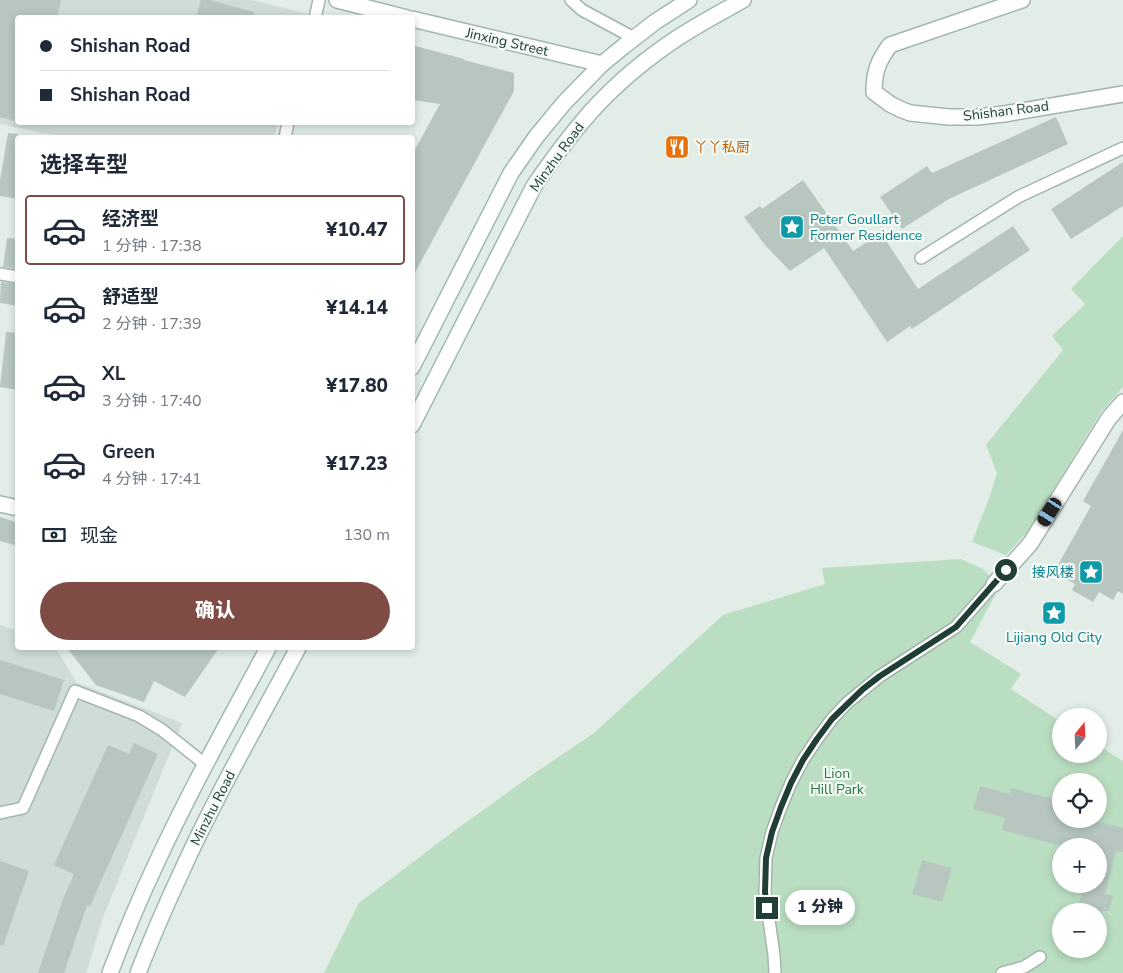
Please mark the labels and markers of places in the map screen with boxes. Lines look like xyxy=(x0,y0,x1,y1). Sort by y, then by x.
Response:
restaurant icon: 丫丫私厨 xyxy=(664,134,690,160)
place label: 丫丫私厨 xyxy=(694,138,750,157)
place label: Peter Goullart Former Residence xyxy=(810,210,922,245)
place icon: Peter Goullart Former Residence xyxy=(779,214,805,240)
place icon: 接风楼 xyxy=(1078,559,1104,585)
place label: 接风楼 xyxy=(1032,563,1074,582)
place icon: Lijiang Old City xyxy=(1041,600,1067,626)
place label: Lijiang Old City xyxy=(1006,628,1103,647)

